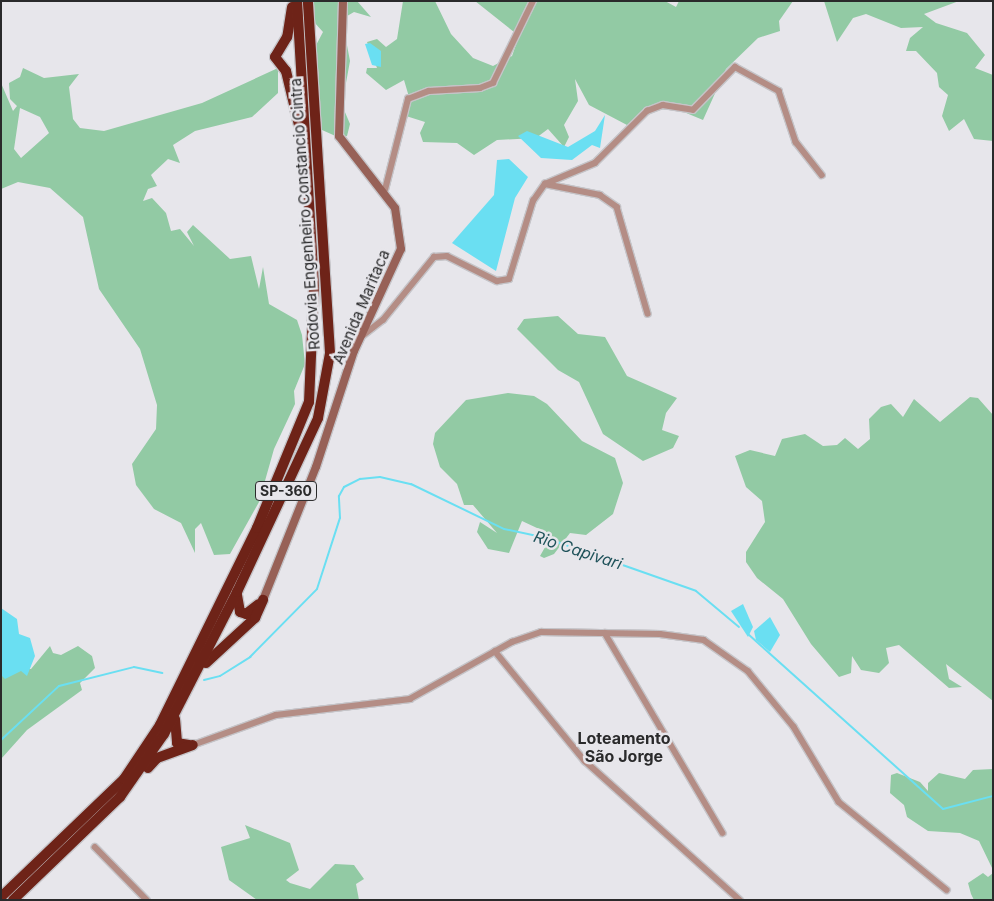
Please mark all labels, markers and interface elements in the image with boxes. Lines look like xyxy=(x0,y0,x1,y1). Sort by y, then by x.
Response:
street label: Rodovia Engenheiro Constancio Cintra xyxy=(287,78,323,350)
street label: Avenida Maritaca xyxy=(329,247,393,367)
road number: SP-360 xyxy=(255,480,317,502)
water label: Rio Capivari xyxy=(531,527,625,573)
district label: Loteamento São Jorge xyxy=(577,728,671,766)

